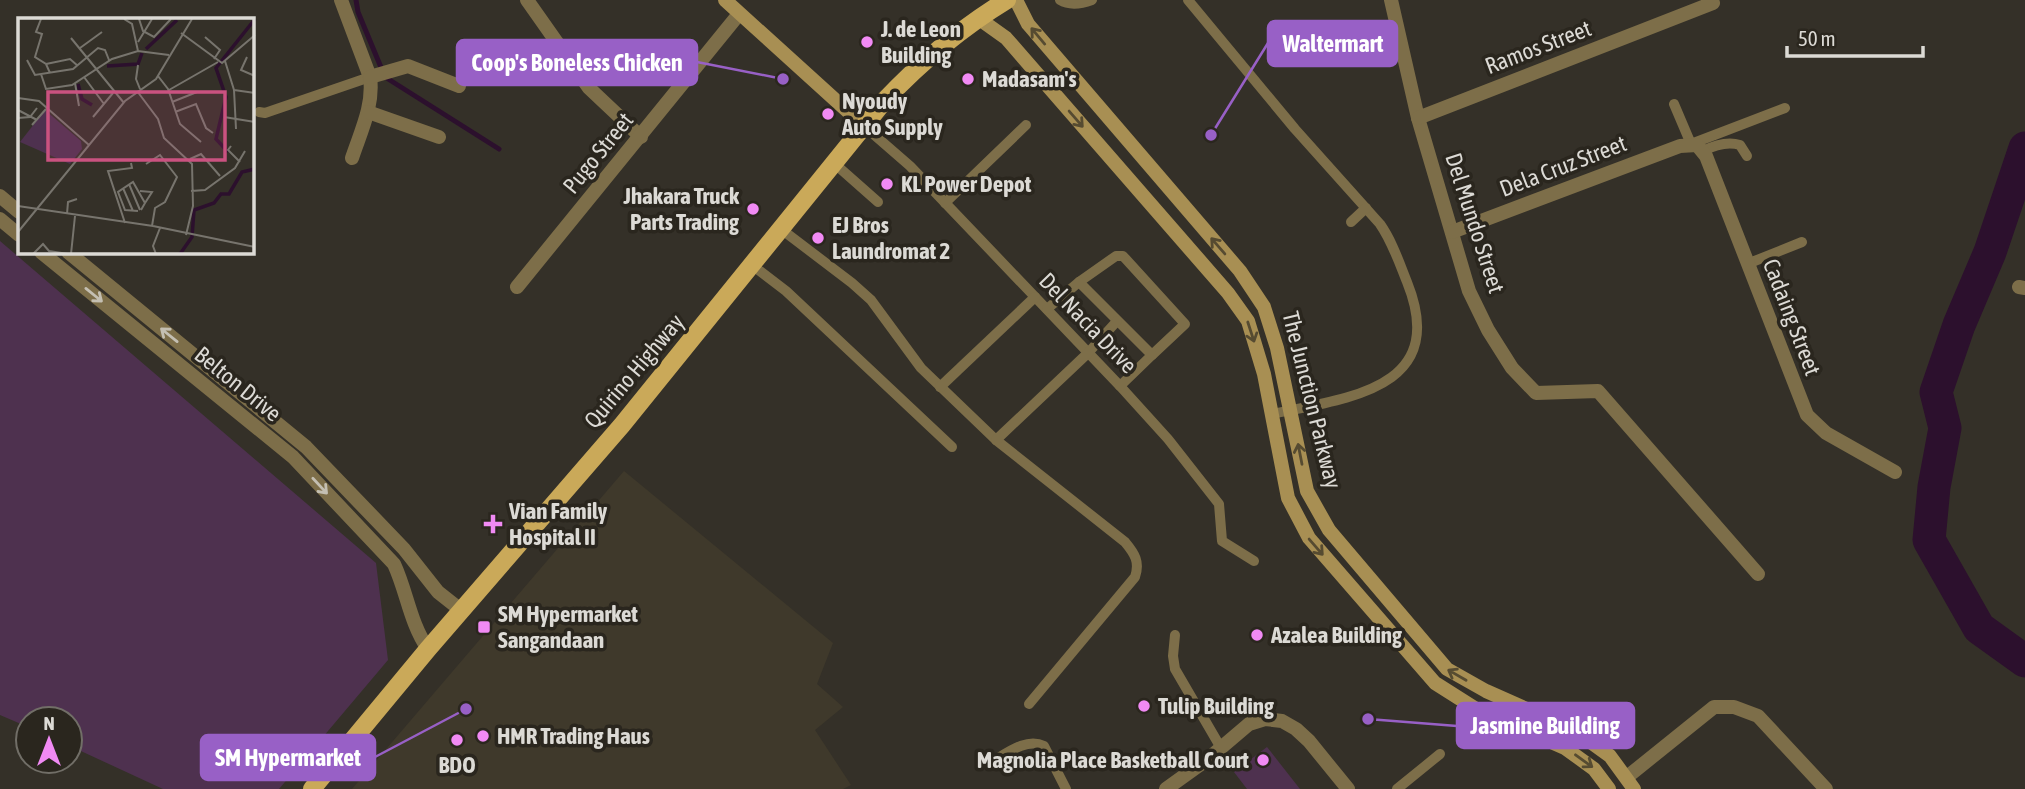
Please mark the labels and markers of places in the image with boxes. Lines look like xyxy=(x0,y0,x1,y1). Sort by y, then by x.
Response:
place label: J. de Leon Building xyxy=(880,16,961,68)
callout: Waltermart xyxy=(1268,21,1397,66)
marker: J. de Leon Building xyxy=(859,34,875,50)
callout: Coop's Boneless Chicken xyxy=(457,40,697,85)
place label: Madasam's xyxy=(982,66,1077,92)
marker: Madasam's xyxy=(960,71,976,87)
place label: Nyoudy Auto Supply xyxy=(841,88,943,140)
marker: Nyoudy Auto Supply xyxy=(820,106,836,122)
place label: KL Power Depot xyxy=(901,171,1032,197)
marker: KL Power Depot xyxy=(879,176,895,192)
place label: Jhakara Truck Parts Trading xyxy=(623,183,740,235)
marker: Jhakara Truck Parts Trading xyxy=(745,201,761,217)
place label: EJ Bros Laundromat 2 xyxy=(832,212,950,264)
marker: EJ Bros Laundromat 2 xyxy=(810,230,826,246)
place label: Vian Family Hospital II xyxy=(508,498,608,550)
marker: Vian Family Hospital II xyxy=(483,514,503,534)
place label: SM Hypermarket Sangandaan xyxy=(498,601,638,653)
marker: SM Hypermarket Sangandaan xyxy=(476,619,492,635)
place label: Azalea Building xyxy=(1270,622,1402,648)
marker: Azalea Building xyxy=(1249,627,1265,643)
place label: Tulip Building xyxy=(1158,693,1274,719)
marker: Tulip Building xyxy=(1136,698,1152,714)
callout: Jasmine Building xyxy=(1457,703,1634,748)
place label: HMR Trading Haus xyxy=(497,723,650,749)
marker: HMR Trading Haus xyxy=(475,728,491,744)
marker: BDO xyxy=(449,732,465,748)
callout: SM Hypermarket xyxy=(201,735,375,780)
place label: Magnolia Place Basketball Court xyxy=(977,747,1249,773)
place label: BDO xyxy=(438,752,476,778)
marker: Magnolia Place Basketball Court xyxy=(1255,752,1271,768)

